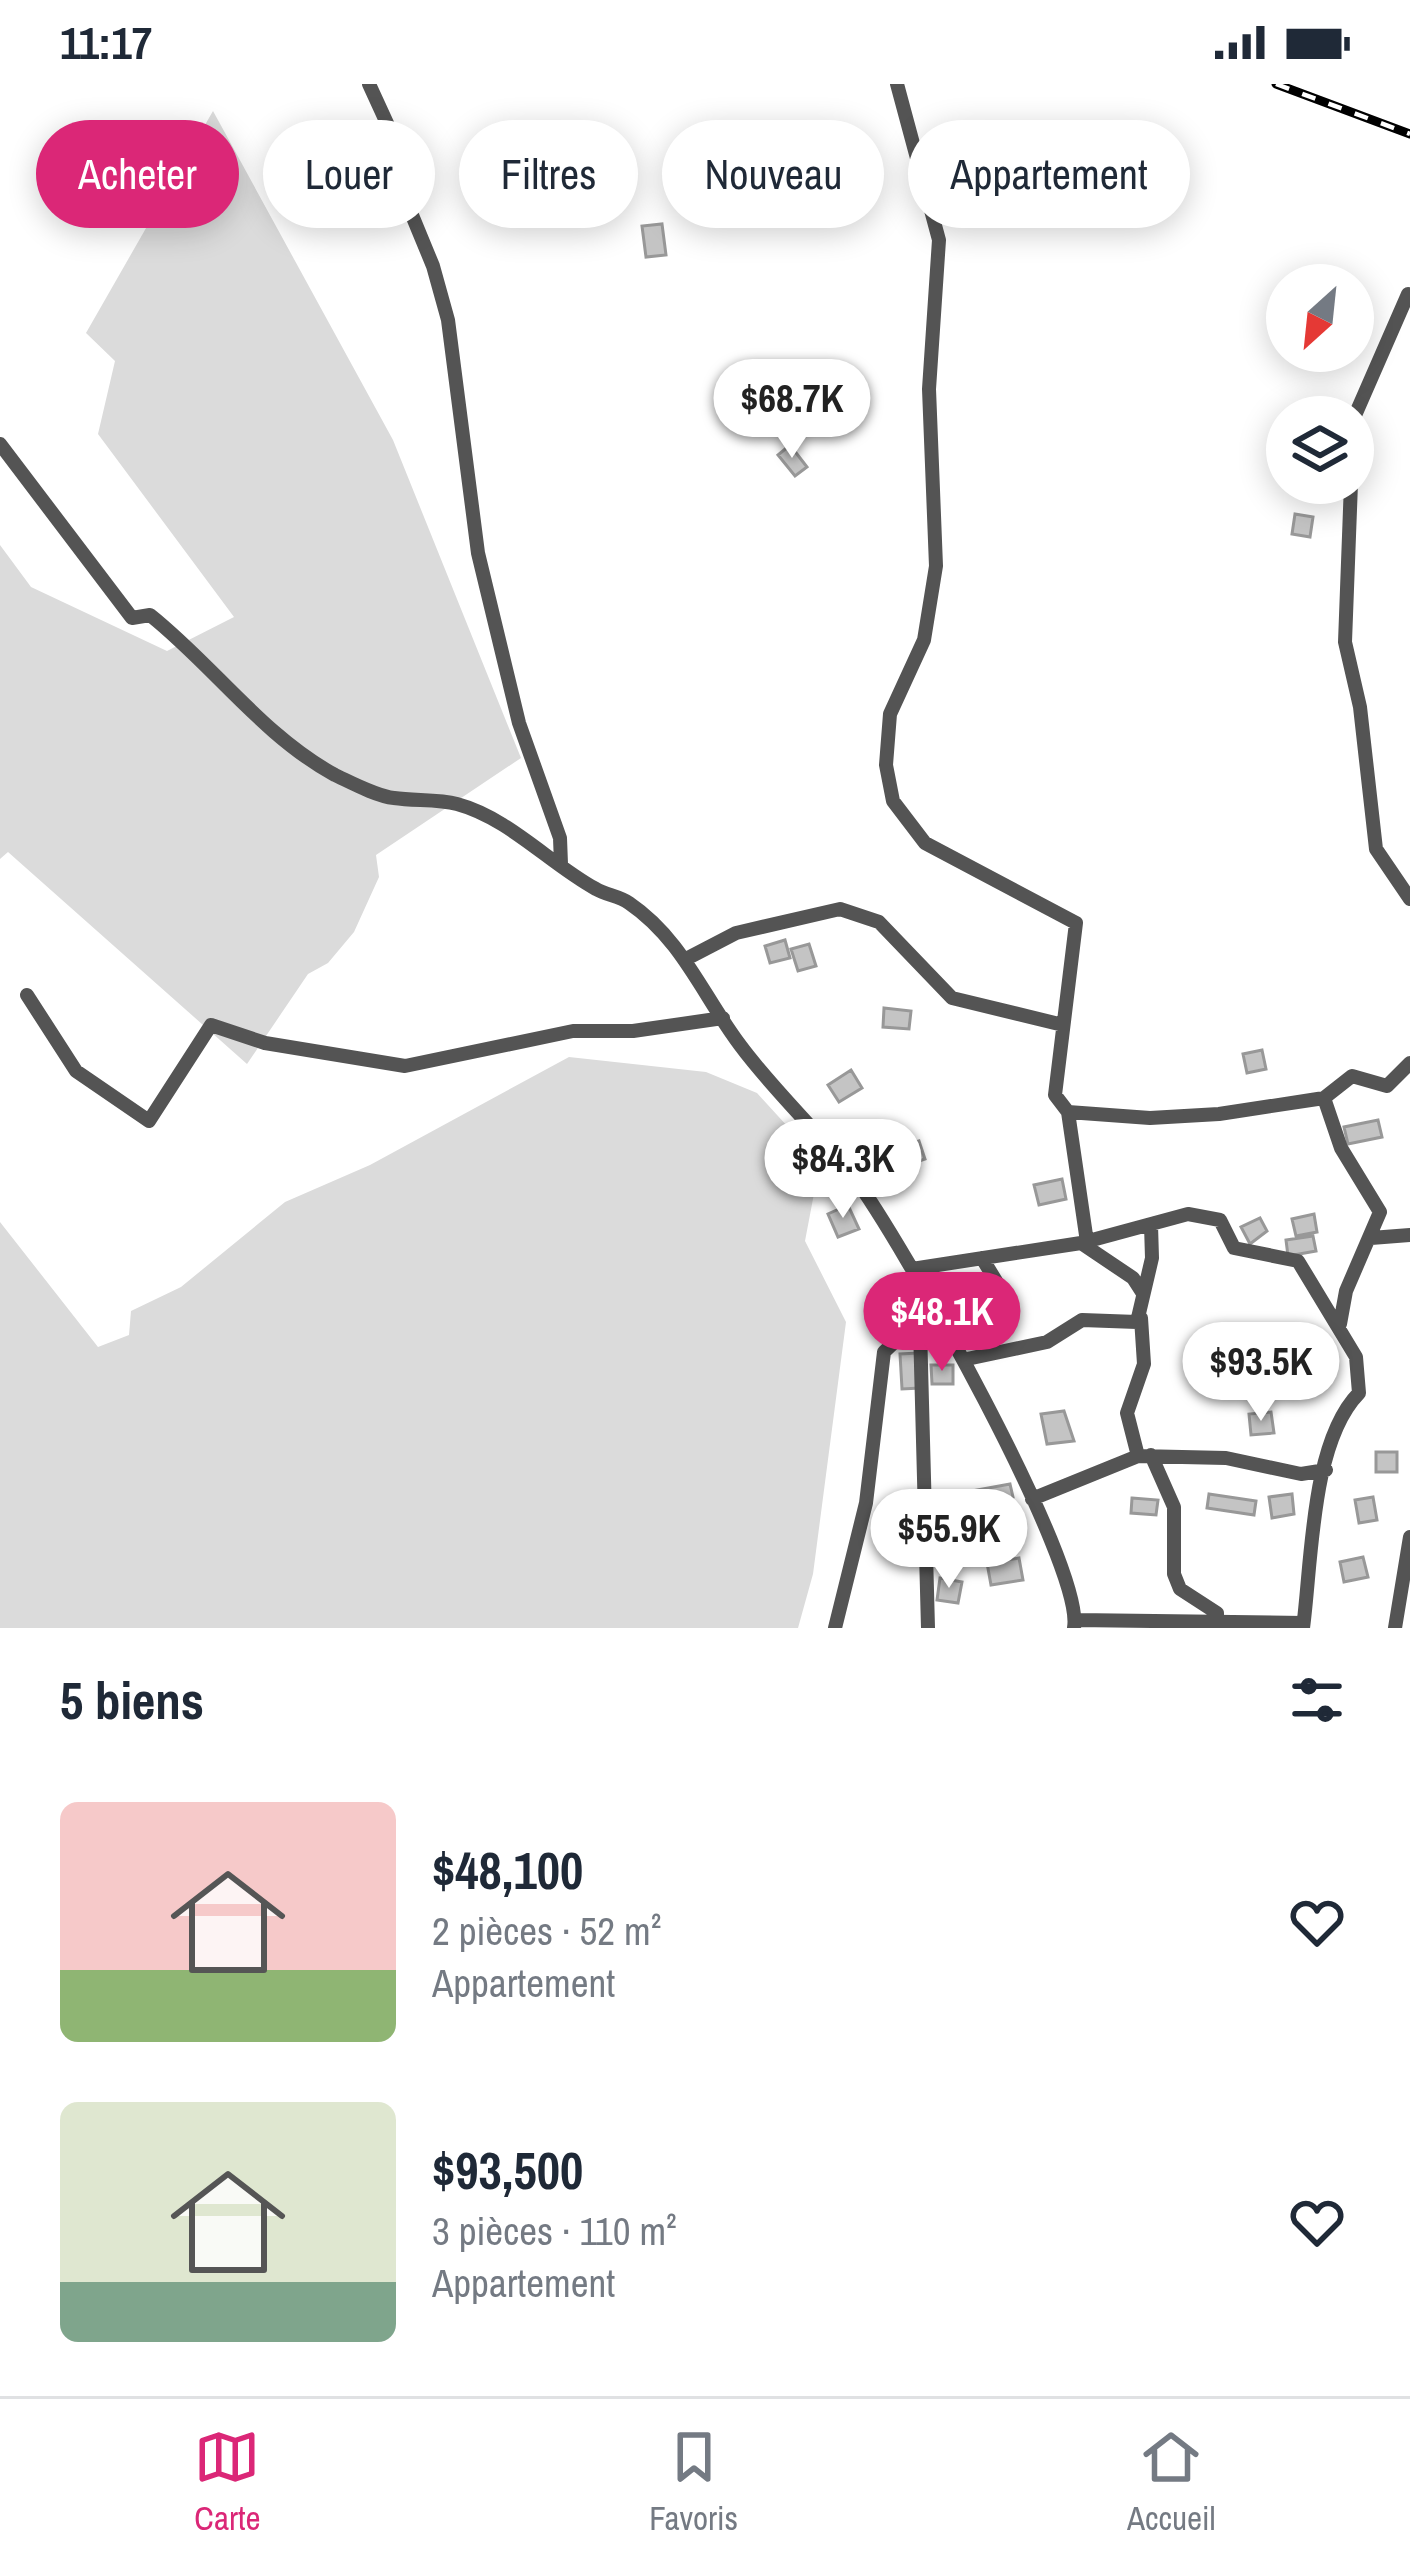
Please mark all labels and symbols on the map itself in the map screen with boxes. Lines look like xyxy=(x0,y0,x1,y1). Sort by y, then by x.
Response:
north arrow xyxy=(1266,264,1374,372)
pin: $68.7K xyxy=(694,359,890,461)
pin: $84.3K xyxy=(745,1119,941,1221)
pin: $48.1K xyxy=(844,1272,1040,1374)
pin: $93.5K xyxy=(1163,1322,1359,1424)
pin: $55.9K xyxy=(851,1489,1047,1591)

